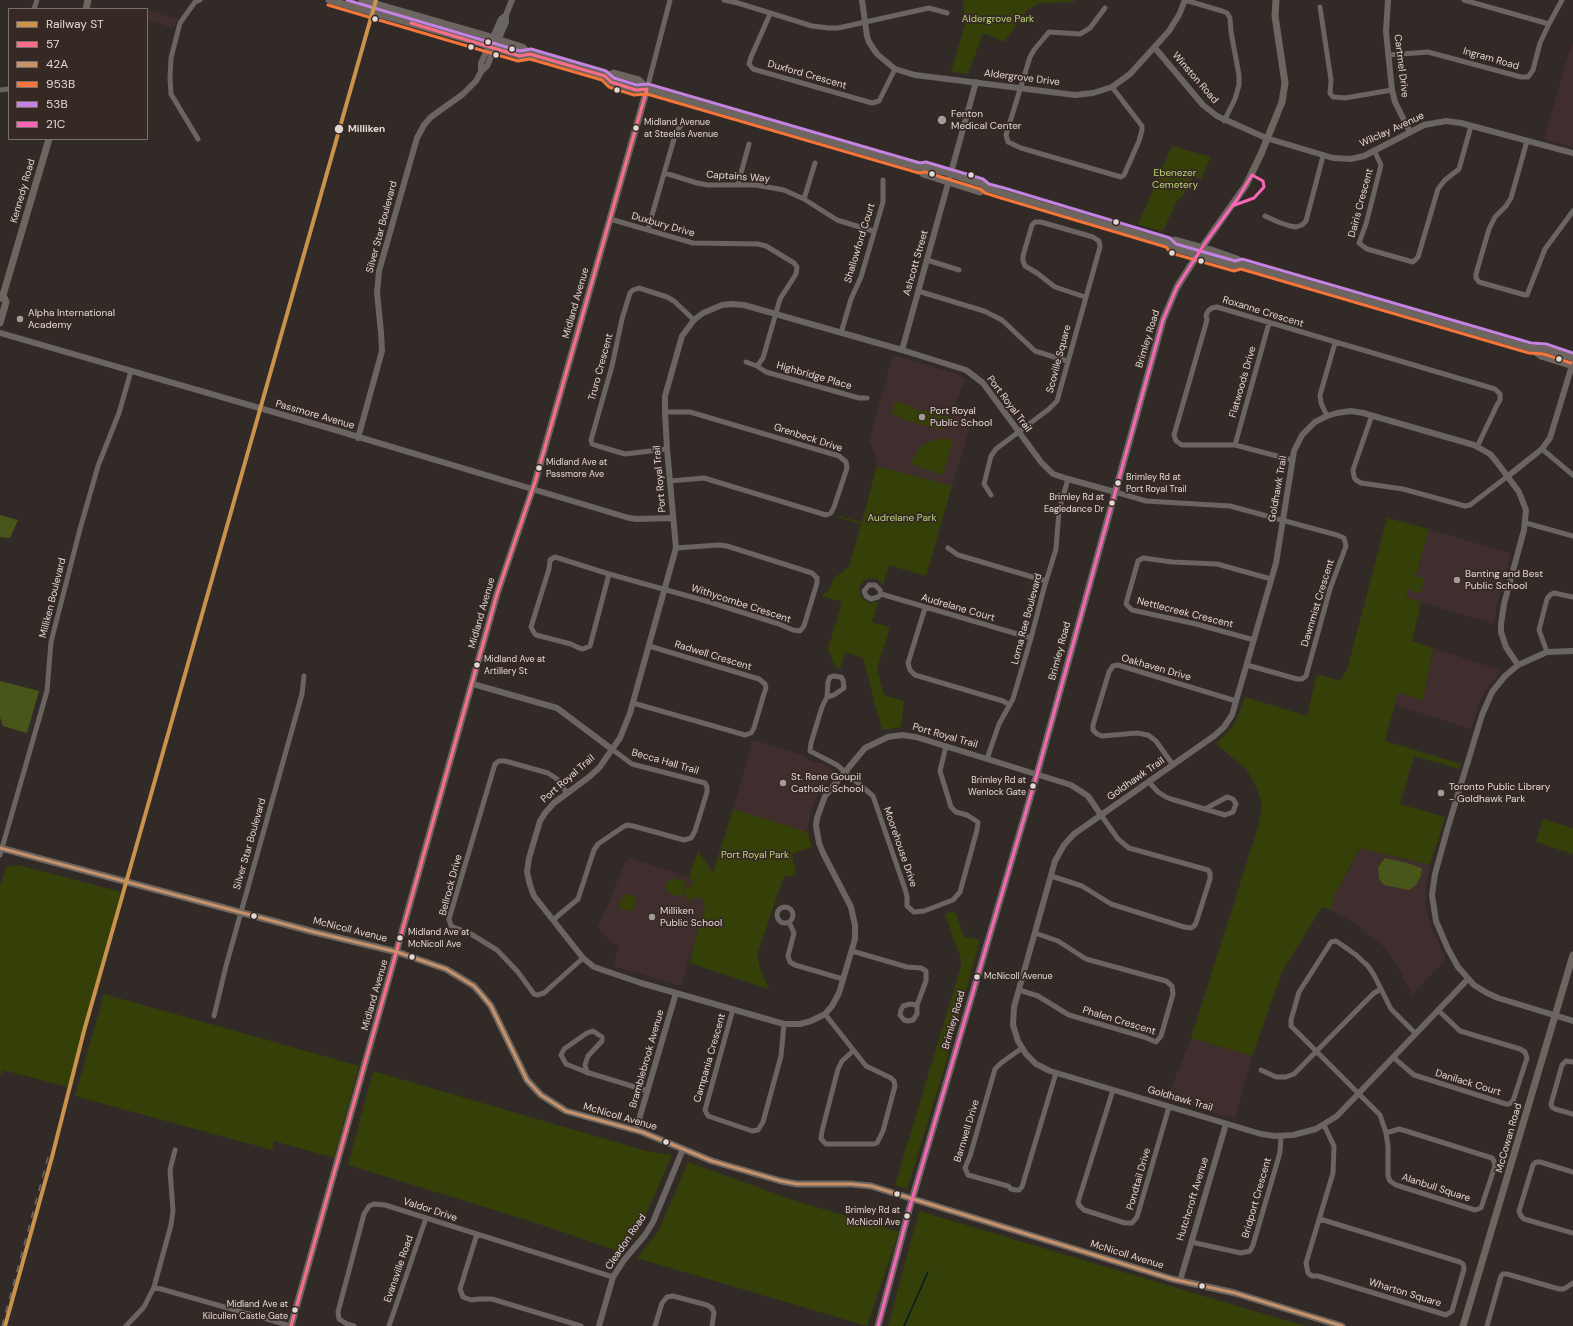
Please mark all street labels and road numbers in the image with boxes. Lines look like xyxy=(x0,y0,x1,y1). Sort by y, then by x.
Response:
street label: Cartmel Drive xyxy=(1391,34,1411,98)
street label: Ingram Road xyxy=(1462,45,1520,73)
street label: Winston Road xyxy=(1169,50,1221,106)
street label: Duxford Crescent xyxy=(766,58,848,92)
street label: Aldergrove Drive xyxy=(983,67,1061,89)
street label: Wilclay Avenue xyxy=(1358,110,1426,150)
street label: Kennedy Road xyxy=(8,158,38,224)
street label: Dairis Crescent xyxy=(1346,167,1376,239)
street label: Captains Way xyxy=(706,169,770,185)
street label: Silver Star Boulevard xyxy=(364,180,400,274)
street label: Shallowford Court xyxy=(842,202,878,284)
street label: Duxbury Drive xyxy=(630,210,696,240)
street label: Ashcott Street xyxy=(901,229,931,297)
street label: Midland Avenue xyxy=(560,266,592,340)
street label: Roxanne Crescent xyxy=(1221,294,1305,330)
street label: Brimley Road xyxy=(1133,308,1163,370)
street label: Scoville Square xyxy=(1044,324,1074,394)
street label: Truro Crescent xyxy=(586,332,616,402)
street label: Flatwoods Drive xyxy=(1227,345,1259,419)
street label: Highbridge Place xyxy=(775,360,853,392)
street label: Port Royal Trail xyxy=(984,374,1034,434)
street label: Passmore Avenue xyxy=(274,398,356,432)
street label: Grenbeck Drive xyxy=(772,421,844,455)
street label: Port Royal Trail xyxy=(651,445,669,513)
street label: Goldhawk Trail xyxy=(1266,455,1290,523)
street label: Milliken Boulevard xyxy=(37,557,69,639)
street label: Dawnmist Crescent xyxy=(1299,558,1337,648)
street label: Lorna Rae Boulevard xyxy=(1009,572,1045,666)
street label: Midland Avenue xyxy=(466,576,498,650)
street label: Withycombe Crescent xyxy=(690,582,792,626)
street label: Audrelane Court xyxy=(920,592,996,624)
street label: Nettlecreek Crescent xyxy=(1136,595,1234,631)
street label: Brimley Road xyxy=(1046,620,1074,682)
street label: Radwell Crescent xyxy=(673,639,753,673)
street label: Oakhaven Drive xyxy=(1120,652,1192,684)
street label: Port Royal Trail xyxy=(911,721,979,751)
street label: Becca Hall Trail xyxy=(630,747,700,777)
street label: Port Royal Trail xyxy=(539,752,597,806)
street label: Goldhawk Trail xyxy=(1105,755,1167,803)
street label: Silver Star Boulevard xyxy=(231,797,269,891)
street label: Moorehouse Drive xyxy=(881,805,919,889)
street label: Bellrock Drive xyxy=(437,853,465,917)
street label: McNicoll Avenue xyxy=(312,915,388,945)
street label: Midland Avenue xyxy=(359,958,391,1032)
street label: Brimley Road xyxy=(940,989,968,1051)
street label: Phalen Crescent xyxy=(1081,1004,1157,1038)
street label: Bramblebrook Avenue xyxy=(627,1009,667,1109)
street label: Campania Crescent xyxy=(692,1012,728,1104)
street label: Danilack Court xyxy=(1434,1067,1502,1099)
street label: Goldhawk Trail xyxy=(1146,1084,1214,1114)
street label: Barnwell Drive xyxy=(952,1098,982,1164)
street label: McNicoll Avenue xyxy=(582,1101,658,1133)
street label: McCowan Road xyxy=(1493,1102,1525,1174)
street label: Pondtail Drive xyxy=(1124,1147,1154,1211)
street label: Hutchcroft Avenue xyxy=(1175,1156,1211,1242)
street label: Bridport Crescent xyxy=(1240,1156,1274,1240)
street label: Alanbull Square xyxy=(1400,1171,1472,1205)
street label: Valdor Drive xyxy=(401,1196,459,1224)
street label: Cleadon Road xyxy=(603,1212,649,1272)
street label: Evansville Road xyxy=(382,1234,416,1304)
street label: McNicoll Avenue xyxy=(1089,1238,1165,1272)
street label: Wharton Square xyxy=(1367,1276,1443,1310)

